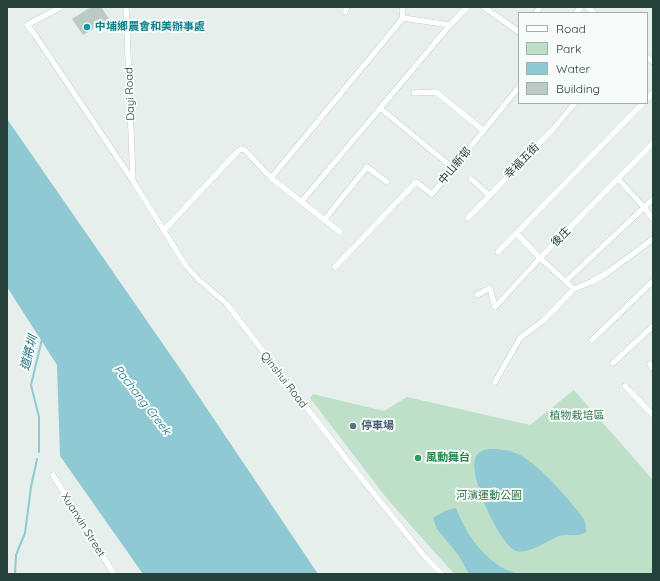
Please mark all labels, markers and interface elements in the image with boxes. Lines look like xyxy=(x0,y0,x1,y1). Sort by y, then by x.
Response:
legend xyxy=(518,12,648,104)
place label: 中埔鄉農會和美辦事處 xyxy=(95,20,205,34)
text: Road xyxy=(556,21,586,36)
marker: 中埔鄉農會和美辦事處 xyxy=(82,22,92,32)
text: Park xyxy=(556,41,581,56)
text: Water xyxy=(556,61,590,76)
street label: Dayi Road xyxy=(122,67,138,121)
text: Building xyxy=(556,81,600,96)
street label: 幸福五街 xyxy=(502,141,542,181)
street label: 中山新邨 xyxy=(436,145,474,187)
street label: 後庄 xyxy=(549,225,573,249)
water label: 道將圳 xyxy=(18,334,40,372)
street label: Qinshui Road xyxy=(258,349,310,411)
water label: Pachang Creek xyxy=(110,362,174,438)
park label: 植物栽培區 xyxy=(550,409,604,423)
place label: 停車場 xyxy=(361,419,394,433)
marker: 停車場 xyxy=(348,421,358,431)
place label: 風動舞台 xyxy=(426,451,470,465)
marker: 風動舞台 xyxy=(413,453,423,463)
park label: 河濱運動公園 xyxy=(456,489,522,503)
street label: Xuanxin Street xyxy=(58,491,108,559)

